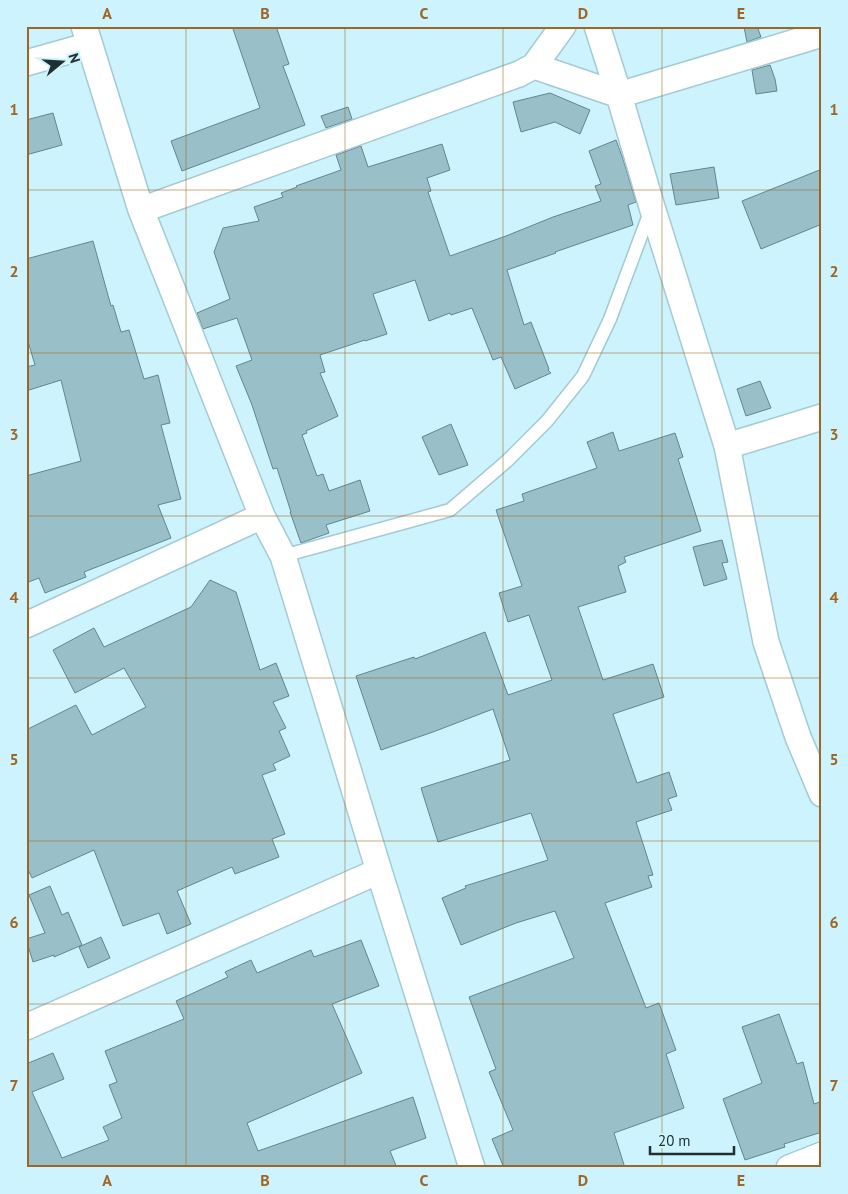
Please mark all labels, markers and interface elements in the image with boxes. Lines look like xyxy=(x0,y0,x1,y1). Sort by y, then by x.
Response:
text: A xyxy=(102,3,112,23)
text: B xyxy=(260,3,270,23)
text: C xyxy=(420,3,429,23)
text: D xyxy=(578,3,588,23)
text: E xyxy=(737,3,745,23)
north arrow xyxy=(38,38,88,88)
text: N xyxy=(64,51,84,65)
text: 1 xyxy=(9,99,19,119)
text: 1 xyxy=(829,99,839,119)
text: 2 xyxy=(9,261,19,281)
text: 2 xyxy=(829,261,839,281)
text: 3 xyxy=(9,424,19,444)
text: 3 xyxy=(829,424,839,444)
text: 4 xyxy=(9,587,19,607)
text: 4 xyxy=(829,587,839,607)
text: 5 xyxy=(9,749,19,769)
text: 5 xyxy=(829,749,839,769)
text: 6 xyxy=(9,912,19,932)
text: 6 xyxy=(829,912,839,932)
text: 7 xyxy=(9,1075,19,1095)
text: 7 xyxy=(829,1075,839,1095)
scale bar xyxy=(650,1124,734,1156)
text: 20 m xyxy=(658,1131,691,1150)
text: A xyxy=(102,1170,112,1190)
text: B xyxy=(260,1170,270,1190)
text: C xyxy=(420,1170,429,1190)
text: D xyxy=(578,1170,588,1190)
text: E xyxy=(737,1170,745,1190)

